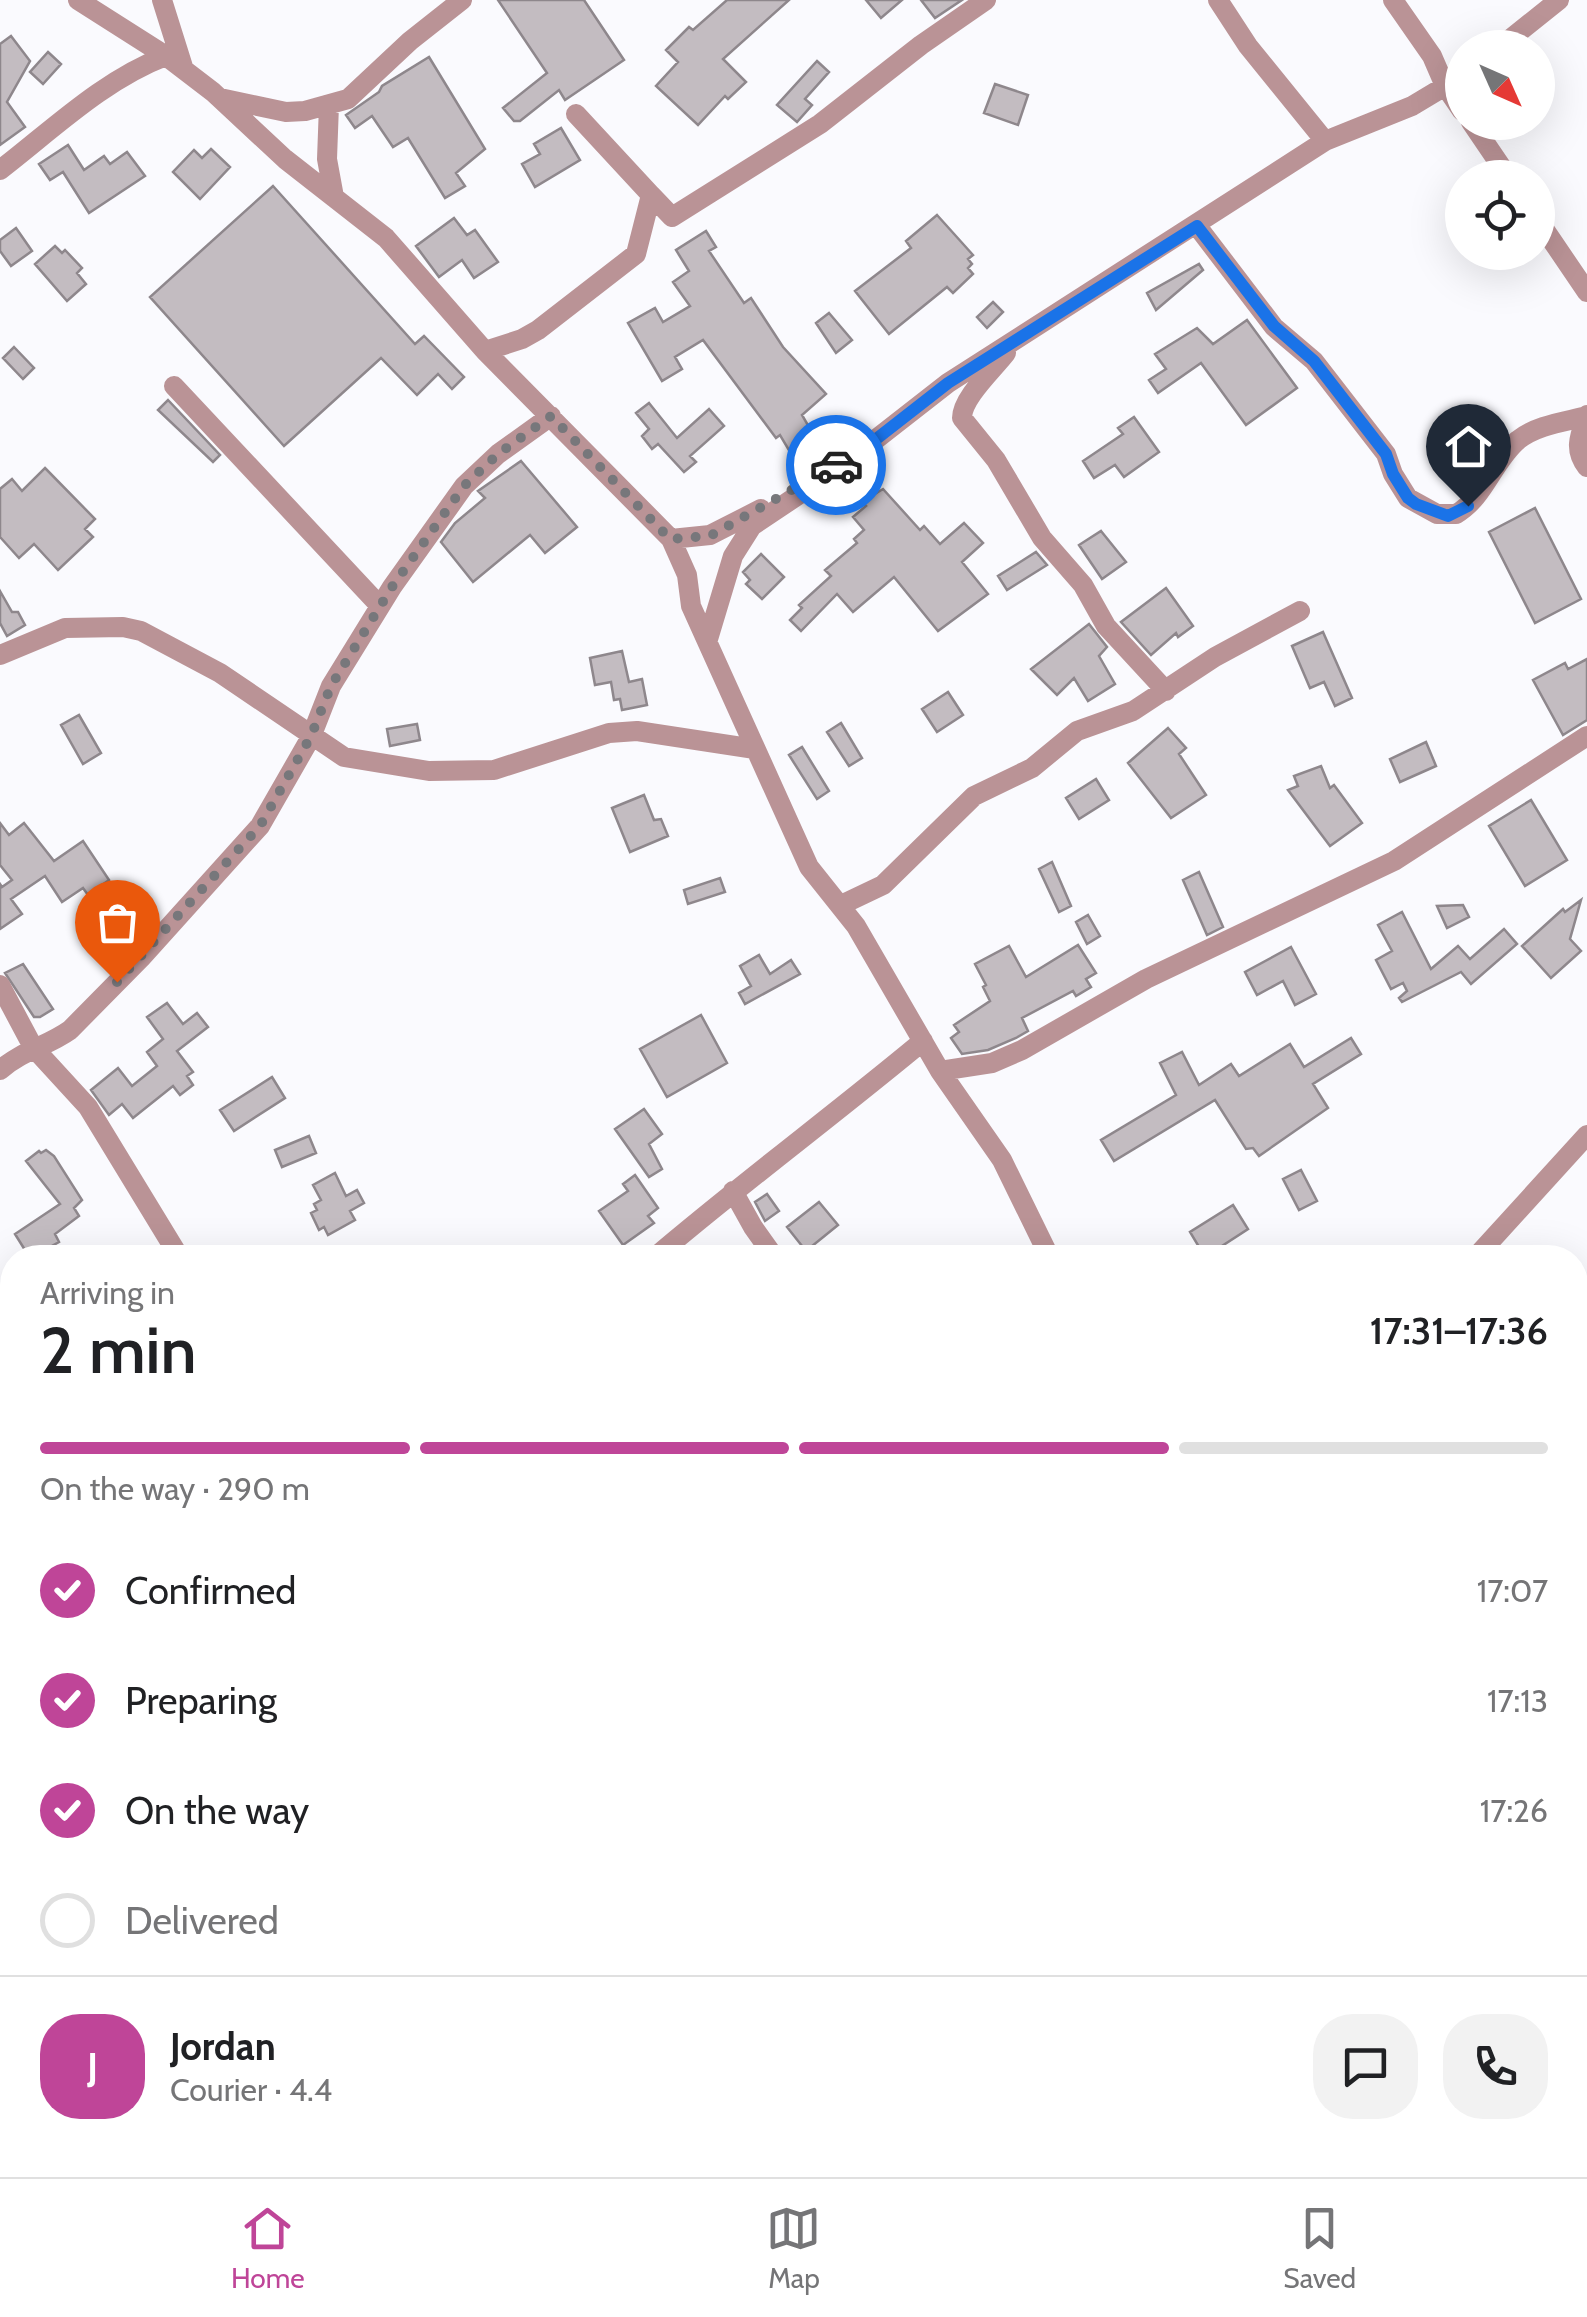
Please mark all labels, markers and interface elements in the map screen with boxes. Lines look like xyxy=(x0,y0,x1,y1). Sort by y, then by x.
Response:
north arrow xyxy=(1445,30,1555,140)
map controls xyxy=(1445,30,1555,270)
button: locate xyxy=(1445,160,1555,270)
pin xyxy=(1426,404,1511,507)
courier xyxy=(786,415,886,515)
icon: home xyxy=(1441,419,1496,474)
icon: car xyxy=(809,438,864,493)
pin xyxy=(75,880,160,983)
icon: bag xyxy=(90,895,145,950)
text: Arriving in xyxy=(40,1273,175,1312)
text: 17:31–17:36 xyxy=(1370,1307,1548,1354)
text: 2 min xyxy=(40,1310,197,1389)
text: On the way · 290 m xyxy=(40,1469,310,1508)
icon: check xyxy=(40,1563,95,1618)
text: Confirmed xyxy=(125,1567,296,1614)
text: 17:07 xyxy=(1477,1571,1548,1610)
icon: check xyxy=(40,1673,95,1728)
text: Preparing xyxy=(125,1677,277,1724)
text: 17:13 xyxy=(1487,1681,1548,1720)
icon: check xyxy=(40,1783,95,1838)
text: On the way xyxy=(125,1787,309,1834)
text: 17:26 xyxy=(1480,1791,1548,1830)
text: Delivered xyxy=(125,1897,279,1944)
button: chat xyxy=(1313,2014,1418,2119)
button: phone xyxy=(1443,2014,1548,2119)
text: Jordan xyxy=(170,2023,276,2070)
text: J xyxy=(87,2043,98,2090)
text: Courier · 4.4 xyxy=(170,2070,332,2109)
tab: Home xyxy=(231,2201,305,2295)
tab: Map xyxy=(766,2201,821,2295)
tab: Saved xyxy=(1283,2201,1356,2295)

